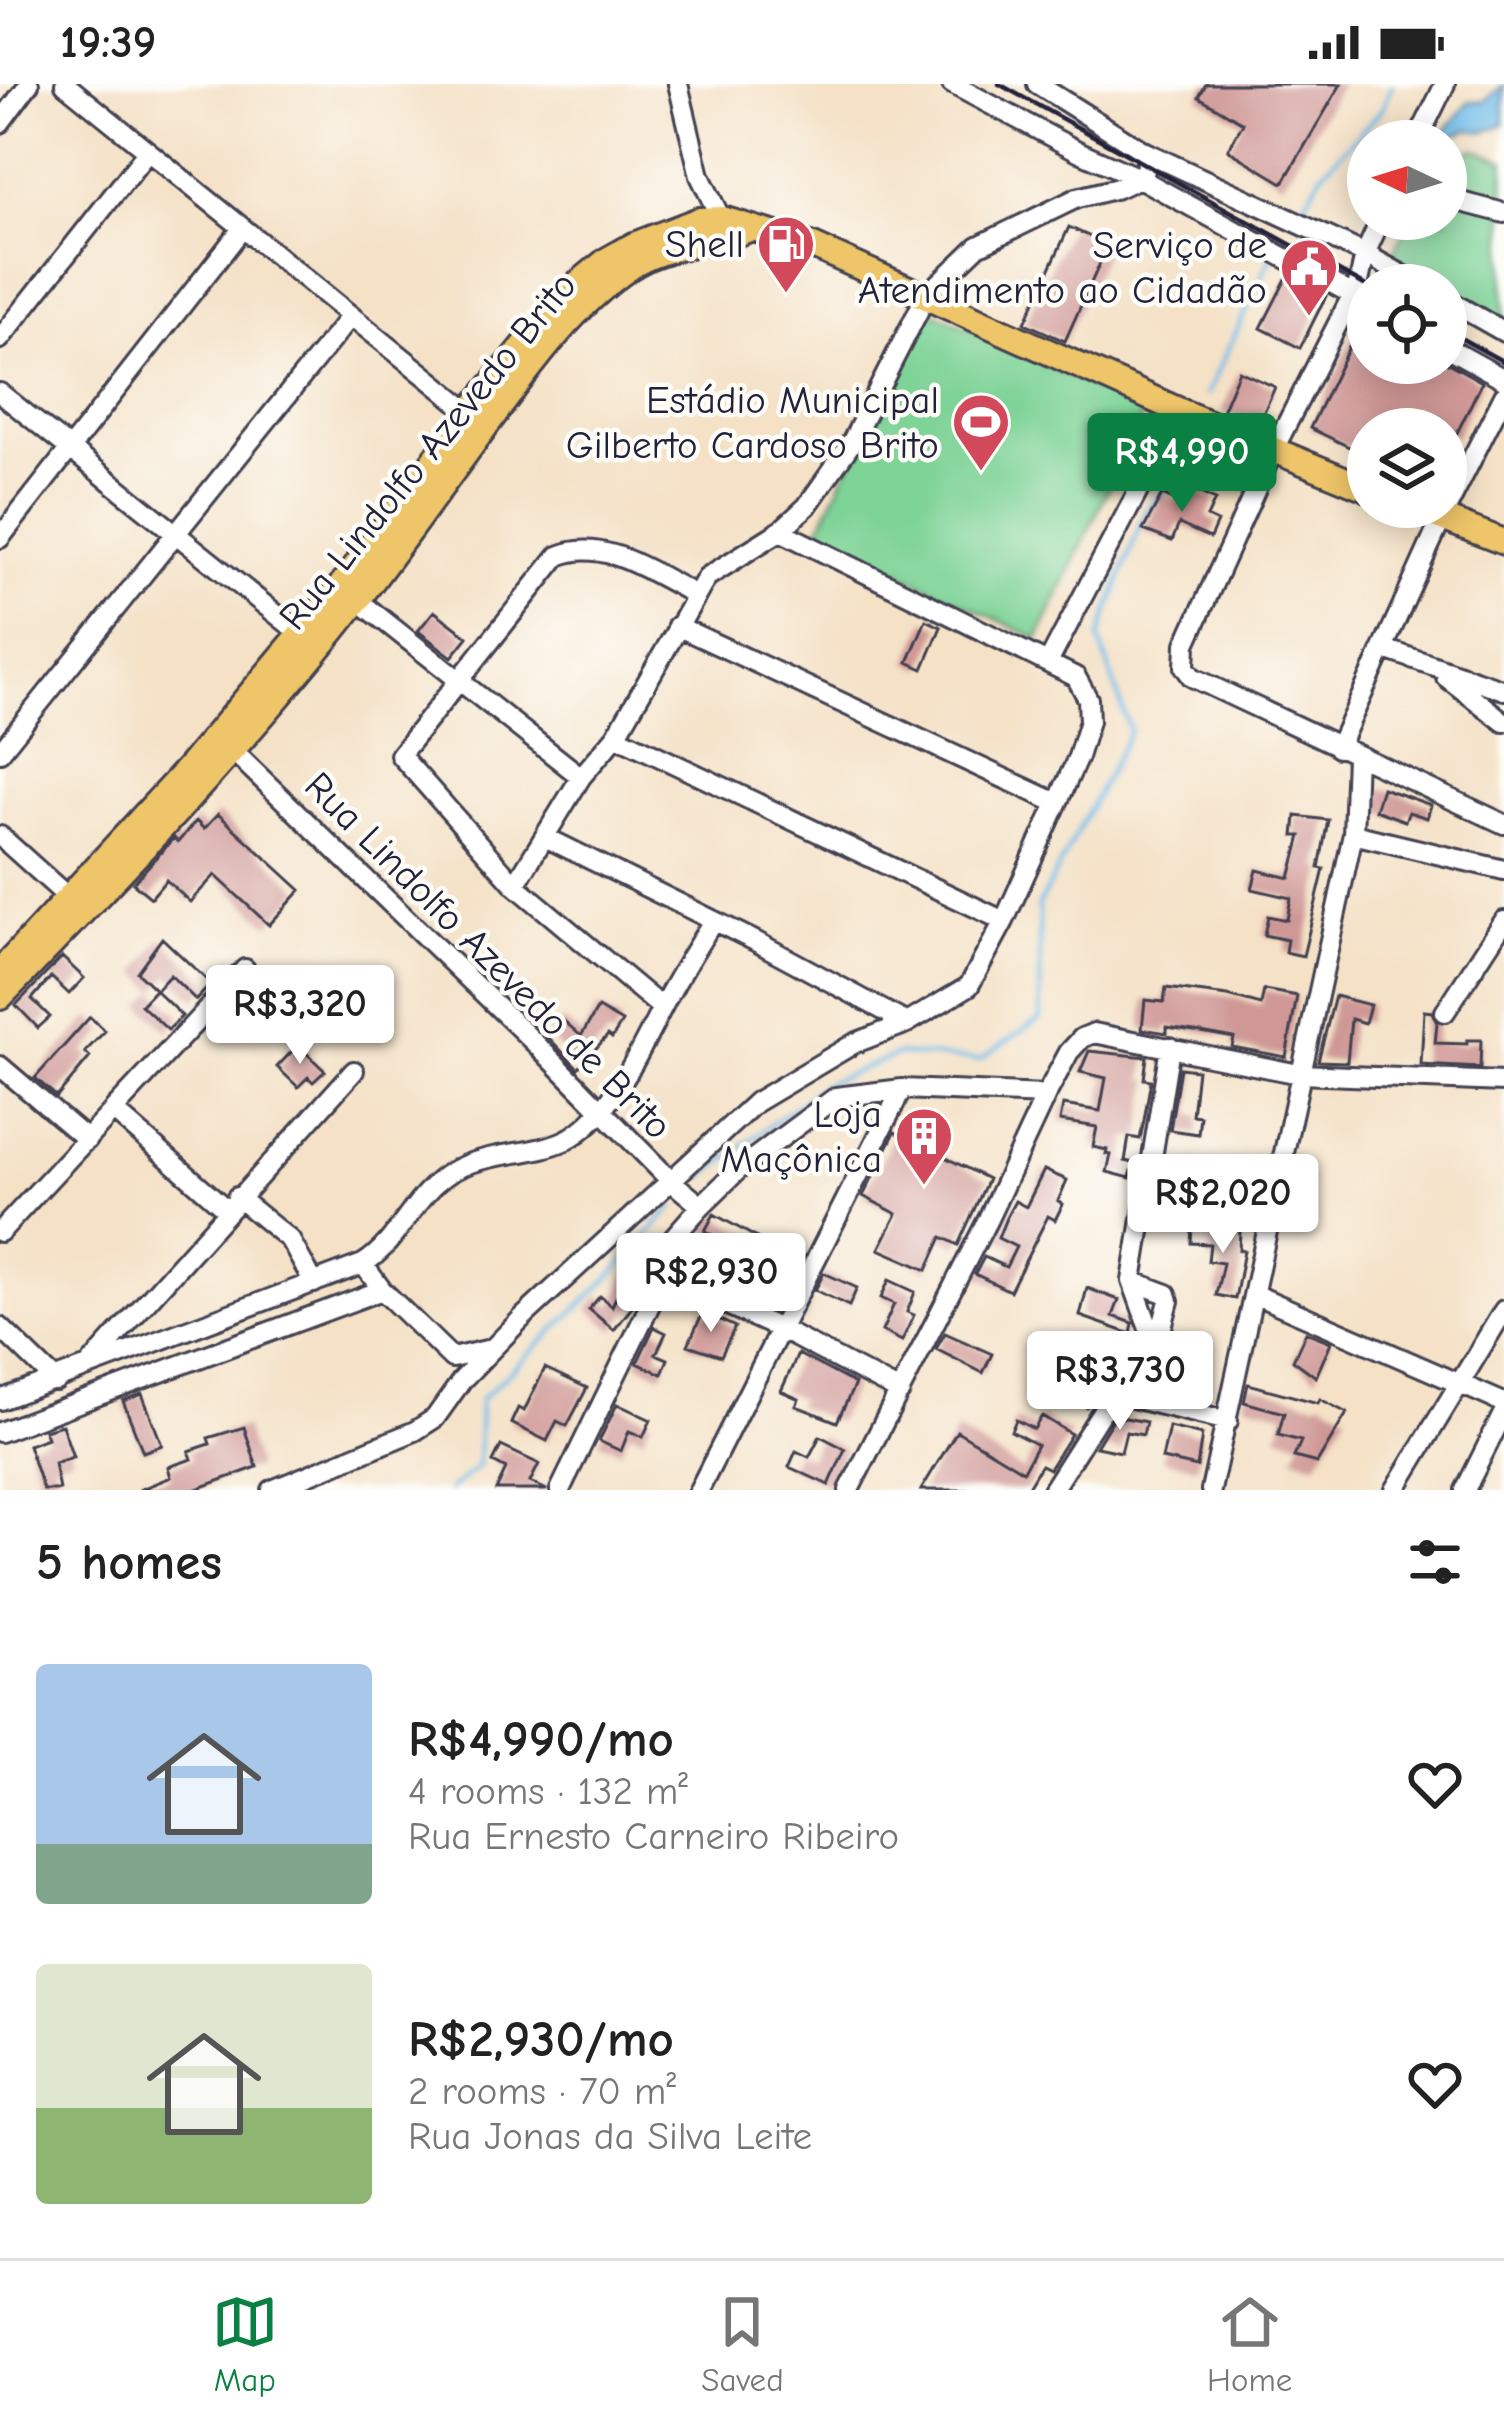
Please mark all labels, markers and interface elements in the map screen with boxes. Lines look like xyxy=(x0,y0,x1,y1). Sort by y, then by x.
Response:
text: 19:39 xyxy=(60,16,156,68)
north arrow xyxy=(1347,120,1467,240)
map controls xyxy=(1347,120,1467,528)
fuel station icon: Shell xyxy=(755,213,817,295)
place label: Shell xyxy=(665,222,744,267)
place label: Serviço de Atendimento ao Cidadão xyxy=(858,223,1267,313)
public building icon: Serviço de Atendimento ao Cidadão xyxy=(1278,236,1340,318)
street label: Rua Lindolfo Azevedo Brito xyxy=(270,263,586,639)
button: locate xyxy=(1347,264,1467,384)
place label: Estádio Municipal Gilberto Cardoso Brito xyxy=(566,378,939,468)
sports icon: Estádio Municipal Gilberto Cardoso Brito xyxy=(950,391,1012,473)
button: layers xyxy=(1347,408,1467,528)
pin: R$4,990 xyxy=(1071,413,1293,515)
text: R$4,990 xyxy=(1114,429,1250,474)
street label: Rua Lindolfo Azevedo de Brito xyxy=(295,763,681,1149)
pin: R$3,320 xyxy=(189,965,411,1067)
text: R$3,320 xyxy=(233,981,367,1026)
place label: Loja Maçônica xyxy=(720,1092,882,1182)
building icon: Loja Maçônica xyxy=(893,1105,955,1187)
pin: R$2,020 xyxy=(1112,1154,1334,1256)
text: R$2,020 xyxy=(1154,1170,1292,1215)
pin: R$2,930 xyxy=(600,1233,822,1335)
text: R$2,930 xyxy=(643,1249,779,1294)
pin: R$3,730 xyxy=(1009,1331,1231,1433)
text: R$3,730 xyxy=(1054,1347,1186,1392)
icon: filters xyxy=(1402,1529,1468,1595)
text: 5 homes xyxy=(36,1533,222,1592)
text: R$4,990/mo xyxy=(408,1710,674,1769)
icon: home xyxy=(132,1712,276,1856)
icon: heart xyxy=(1402,1751,1468,1817)
text: 4 rooms · 132 m² xyxy=(408,1769,688,1814)
text: Rua Ernesto Carneiro Ribeiro xyxy=(408,1814,899,1859)
text: R$2,930/mo xyxy=(408,2010,674,2069)
icon: home xyxy=(132,2012,276,2156)
icon: heart xyxy=(1402,2051,1468,2117)
text: 2 rooms · 70 m² xyxy=(408,2069,676,2114)
text: Rua Jonas da Silva Leite xyxy=(408,2114,812,2159)
tab: Map xyxy=(212,2289,278,2399)
tab: Saved xyxy=(701,2289,784,2399)
tab: Home xyxy=(1207,2289,1292,2399)

